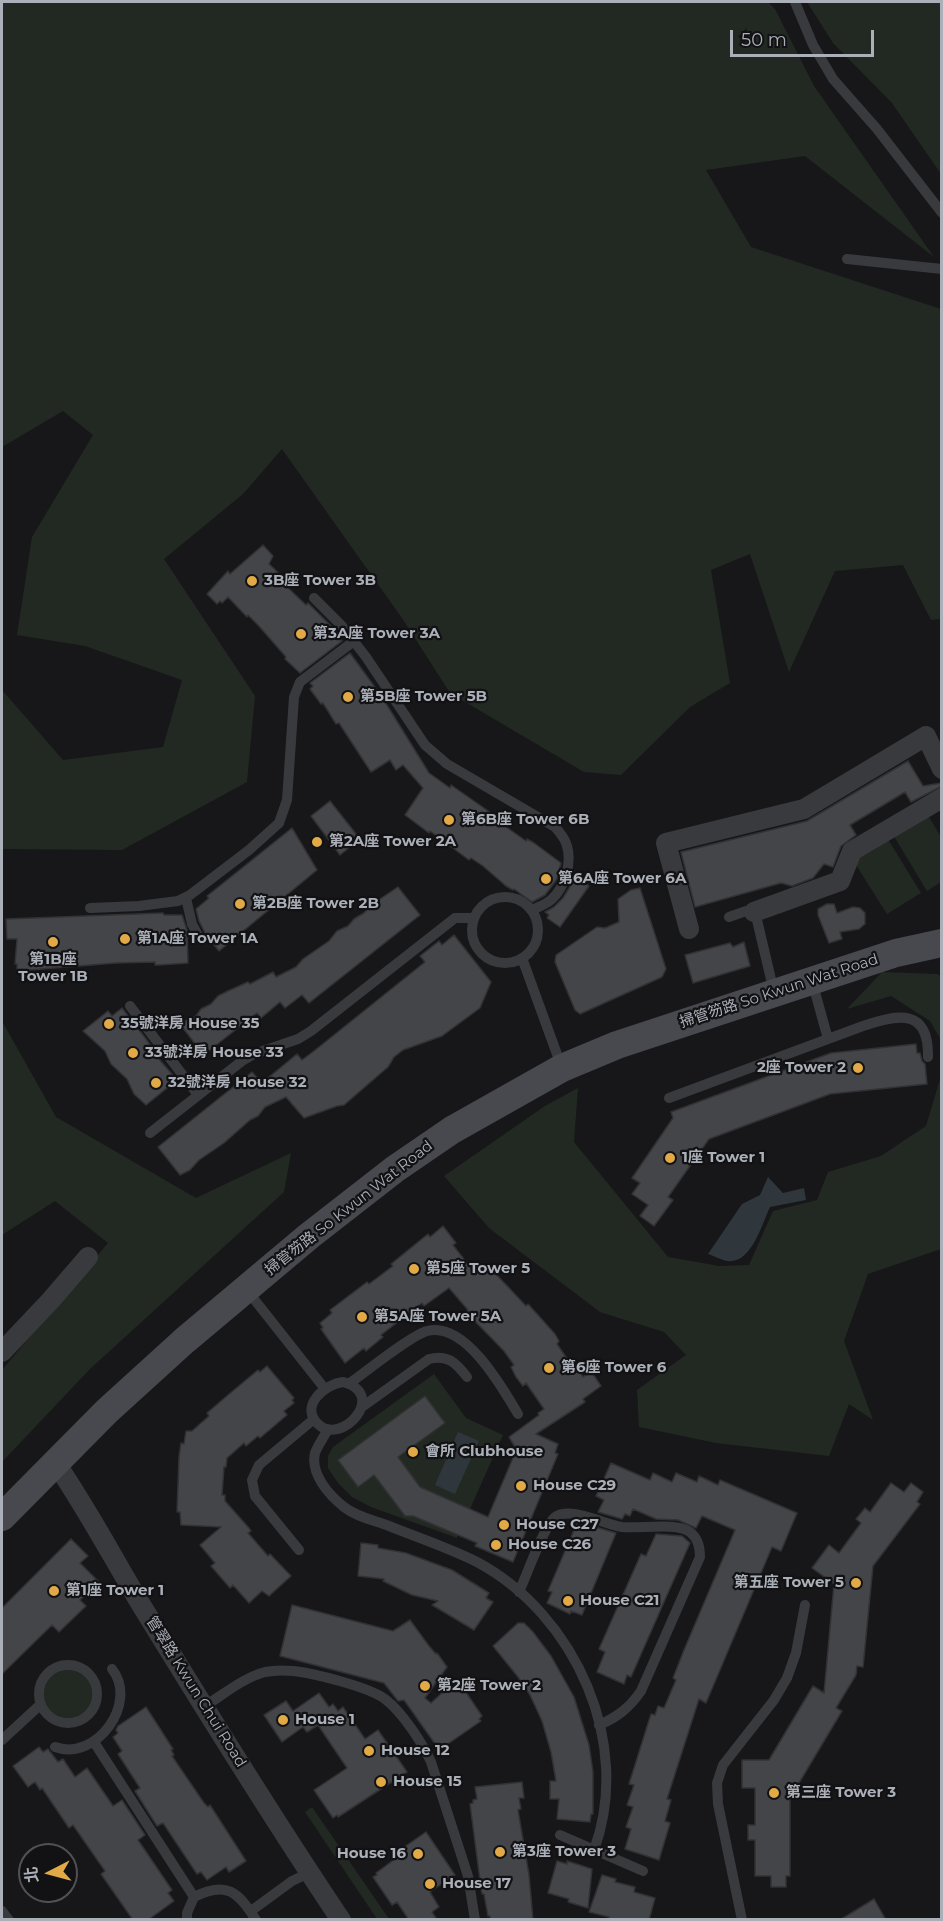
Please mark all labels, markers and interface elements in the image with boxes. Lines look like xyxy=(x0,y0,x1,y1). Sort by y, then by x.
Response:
scale bar xyxy=(733,18,877,56)
text: 50 m xyxy=(741,29,787,51)
place label: 3B座 Tower 3B xyxy=(264,572,376,590)
marker: 3B座 Tower 3B xyxy=(245,574,259,588)
place label: 第3A座 Tower 3A xyxy=(313,625,440,643)
marker: 第3A座 Tower 3A xyxy=(294,627,308,641)
place label: 第5B座 Tower 5B xyxy=(360,688,487,706)
marker: 第5B座 Tower 5B xyxy=(341,690,355,704)
place label: 第6B座 Tower 6B xyxy=(461,811,589,829)
marker: 第6B座 Tower 6B xyxy=(442,813,456,827)
place label: 第2A座 Tower 2A xyxy=(329,833,456,851)
marker: 第2A座 Tower 2A xyxy=(310,835,324,849)
place label: 第6A座 Tower 6A xyxy=(558,870,686,888)
marker: 第6A座 Tower 6A xyxy=(539,872,553,886)
place label: 第2B座 Tower 2B xyxy=(252,895,379,913)
marker: 第2B座 Tower 2B xyxy=(233,897,247,911)
place label: 第1A座 Tower 1A xyxy=(137,930,258,948)
marker: 第1A座 Tower 1A xyxy=(118,932,132,946)
marker: 第1B座 Tower 1B xyxy=(46,935,60,949)
street label: 掃管笏路 So Kwun Wat Road xyxy=(677,950,881,1032)
place label: 第1B座 Tower 1B xyxy=(18,951,88,986)
place label: 35號洋房 House 35 xyxy=(121,1015,259,1033)
marker: 35號洋房 House 35 xyxy=(102,1017,116,1031)
place label: 33號洋房 House 33 xyxy=(145,1044,284,1062)
marker: 33號洋房 House 33 xyxy=(126,1046,140,1060)
place label: 2座 Tower 2 xyxy=(757,1059,846,1077)
marker: 2座 Tower 2 xyxy=(851,1061,865,1075)
place label: 32號洋房 House 32 xyxy=(168,1074,306,1092)
marker: 32號洋房 House 32 xyxy=(149,1076,163,1090)
street label: 掃管笏路 So Kwun Wat Road xyxy=(262,1137,436,1279)
place label: 1座 Tower 1 xyxy=(682,1149,765,1167)
marker: 1座 Tower 1 xyxy=(663,1151,677,1165)
place label: 第5座 Tower 5 xyxy=(426,1260,530,1278)
marker: 第5座 Tower 5 xyxy=(407,1262,421,1276)
place label: 第5A座 Tower 5A xyxy=(374,1308,501,1326)
marker: 第5A座 Tower 5A xyxy=(355,1310,369,1324)
place label: 第6座 Tower 6 xyxy=(561,1359,666,1377)
marker: 第6座 Tower 6 xyxy=(542,1361,556,1375)
place label: 會所 Clubhouse xyxy=(425,1443,543,1461)
marker: 會所 Clubhouse xyxy=(406,1445,420,1459)
place label: House C29 xyxy=(533,1477,616,1495)
marker: House C29 xyxy=(514,1479,528,1493)
place label: House C27 xyxy=(516,1516,599,1534)
marker: House C27 xyxy=(497,1518,511,1532)
place label: House C26 xyxy=(508,1536,591,1554)
marker: House C26 xyxy=(489,1538,503,1552)
place label: 第五座 Tower 5 xyxy=(734,1574,844,1592)
marker: 第五座 Tower 5 xyxy=(849,1576,863,1590)
place label: 第1座 Tower 1 xyxy=(66,1582,164,1600)
marker: 第1座 Tower 1 xyxy=(47,1584,61,1598)
place label: House C21 xyxy=(580,1592,659,1610)
marker: House C21 xyxy=(561,1594,575,1608)
street label: 管翠路 Kwun Chui Road xyxy=(142,1613,250,1771)
place label: 第2座 Tower 2 xyxy=(437,1677,541,1695)
marker: 第2座 Tower 2 xyxy=(418,1679,432,1693)
place label: House 1 xyxy=(295,1711,355,1729)
marker: House 1 xyxy=(276,1713,290,1727)
place label: House 12 xyxy=(381,1742,450,1760)
marker: House 12 xyxy=(362,1744,376,1758)
place label: House 15 xyxy=(393,1773,462,1791)
marker: House 15 xyxy=(374,1775,388,1789)
place label: 第三座 Tower 3 xyxy=(786,1784,896,1802)
marker: 第三座 Tower 3 xyxy=(767,1786,781,1800)
north arrow xyxy=(18,1843,78,1903)
place label: 第3座 Tower 3 xyxy=(512,1843,616,1861)
place label: House 16 xyxy=(337,1845,406,1863)
marker: 第3座 Tower 3 xyxy=(493,1845,507,1859)
marker: House 16 xyxy=(411,1847,425,1861)
text: 北 xyxy=(21,1866,42,1884)
place label: House 17 xyxy=(442,1875,511,1893)
marker: House 17 xyxy=(423,1877,437,1891)

